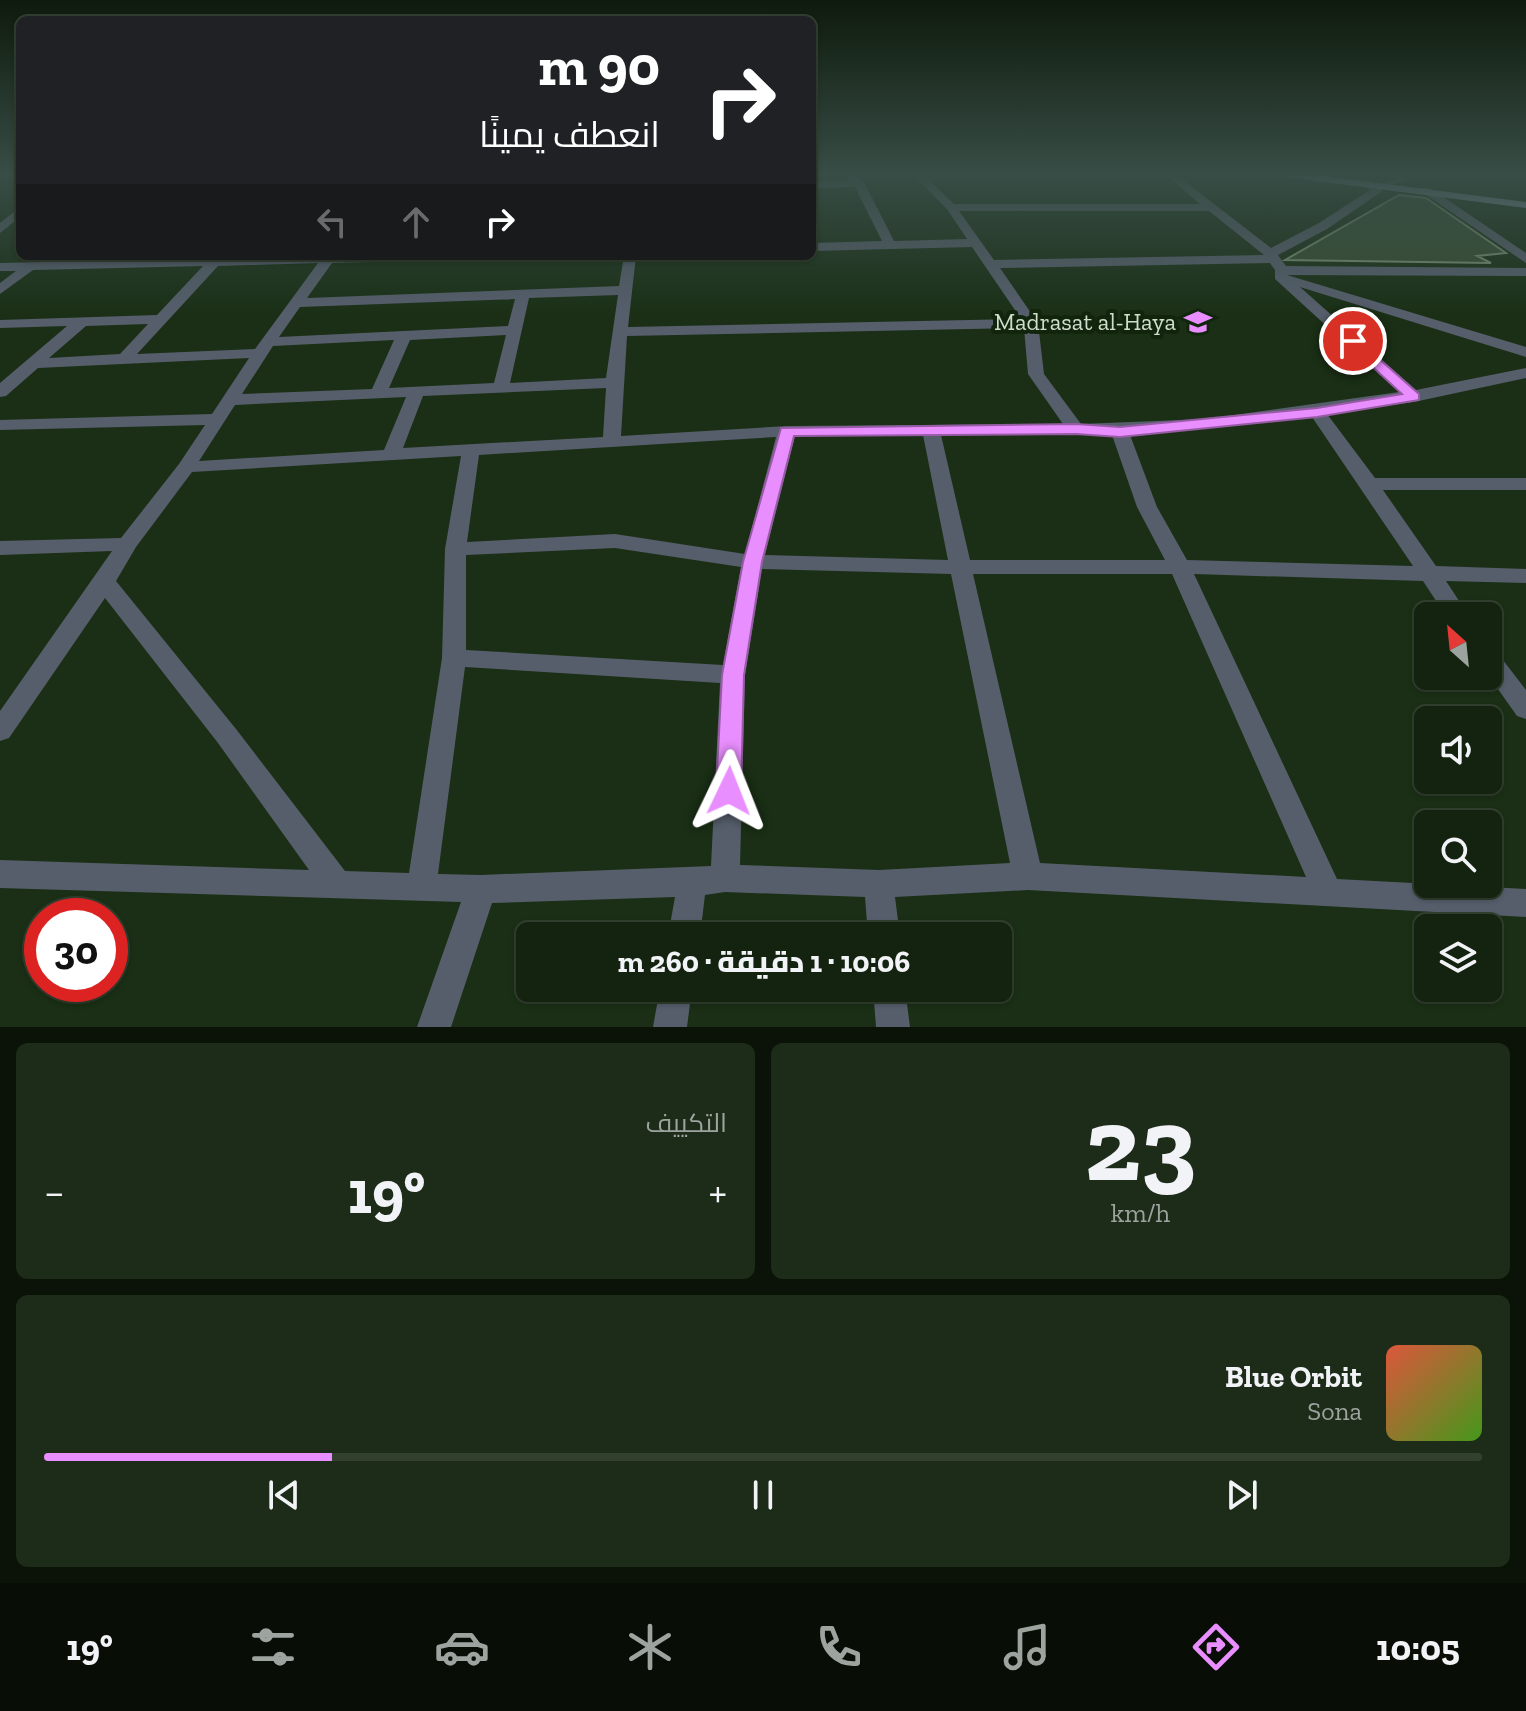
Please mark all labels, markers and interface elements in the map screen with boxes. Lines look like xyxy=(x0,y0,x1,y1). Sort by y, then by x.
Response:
text: 90 m xyxy=(538,32,660,99)
icon: right xyxy=(688,48,792,152)
text: انعطف يمينًا xyxy=(479,113,660,156)
icon: left xyxy=(310,200,354,244)
icon: ahead xyxy=(394,200,438,244)
icon: right xyxy=(478,200,522,244)
place label: Madrasat al-Haya xyxy=(994,307,1176,336)
school or university icon: Madrasat al-Haya xyxy=(1183,307,1213,337)
pin xyxy=(1319,307,1387,375)
icon: arrive xyxy=(1331,319,1375,363)
north arrow xyxy=(1414,602,1502,690)
map controls xyxy=(1414,602,1502,1002)
button: sound xyxy=(1414,706,1502,794)
position arrow xyxy=(687,749,771,833)
button: search xyxy=(1414,810,1502,898)
speed limit sign: 30 xyxy=(24,898,128,1002)
button: layers xyxy=(1414,914,1502,1002)
text: 10:06 · 1 دقيقة · 260 m xyxy=(618,944,910,980)
text: 23 xyxy=(1085,1082,1196,1207)
text: التكييف xyxy=(645,1107,727,1139)
text: 19° xyxy=(348,1156,425,1228)
text: − xyxy=(44,1165,65,1218)
text: + xyxy=(708,1165,727,1218)
text: km/h xyxy=(1111,1197,1170,1229)
text: Blue Orbit xyxy=(1225,1359,1362,1395)
text: Sona xyxy=(1307,1395,1362,1427)
icon: previous xyxy=(262,1473,306,1517)
icon: pause xyxy=(741,1473,785,1517)
icon: next xyxy=(1220,1473,1264,1517)
icon: filters xyxy=(245,1619,301,1675)
icon: car xyxy=(434,1619,490,1675)
icon: climate xyxy=(622,1619,678,1675)
icon: phone xyxy=(811,1619,867,1675)
icon: music xyxy=(999,1619,1055,1675)
icon: directions xyxy=(1188,1619,1244,1675)
text: 19° xyxy=(66,1626,113,1669)
text: 10:05 xyxy=(1376,1626,1460,1669)

